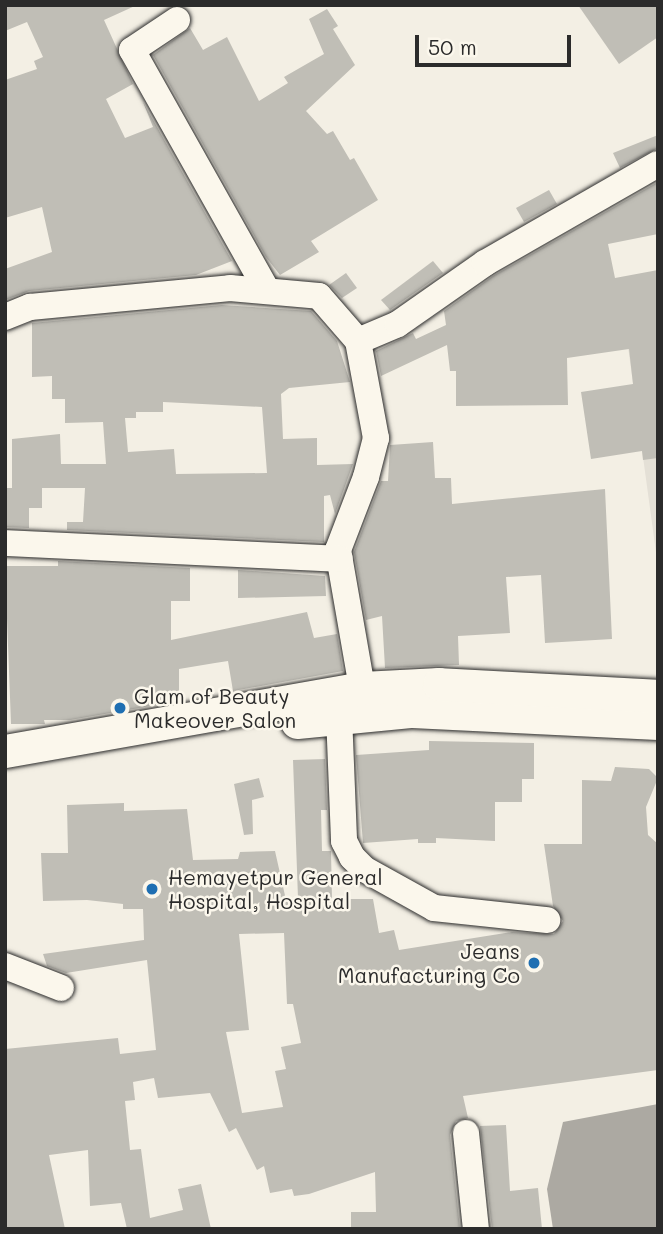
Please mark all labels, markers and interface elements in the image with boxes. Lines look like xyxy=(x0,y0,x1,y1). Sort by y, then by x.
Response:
scale bar xyxy=(418,21,574,65)
text: 50 m xyxy=(428,33,477,60)
place label: Glam of Beauty Makeover Salon xyxy=(134,683,296,733)
marker: Glam of Beauty Makeover Salon xyxy=(112,700,128,716)
place label: Hemayetpur General Hospital, Hospital xyxy=(168,864,383,914)
marker: Hemayetpur General Hospital, Hospital xyxy=(142,879,162,899)
place label: Jeans Manufacturing Co xyxy=(338,938,520,988)
marker: Jeans Manufacturing Co xyxy=(526,955,542,971)

